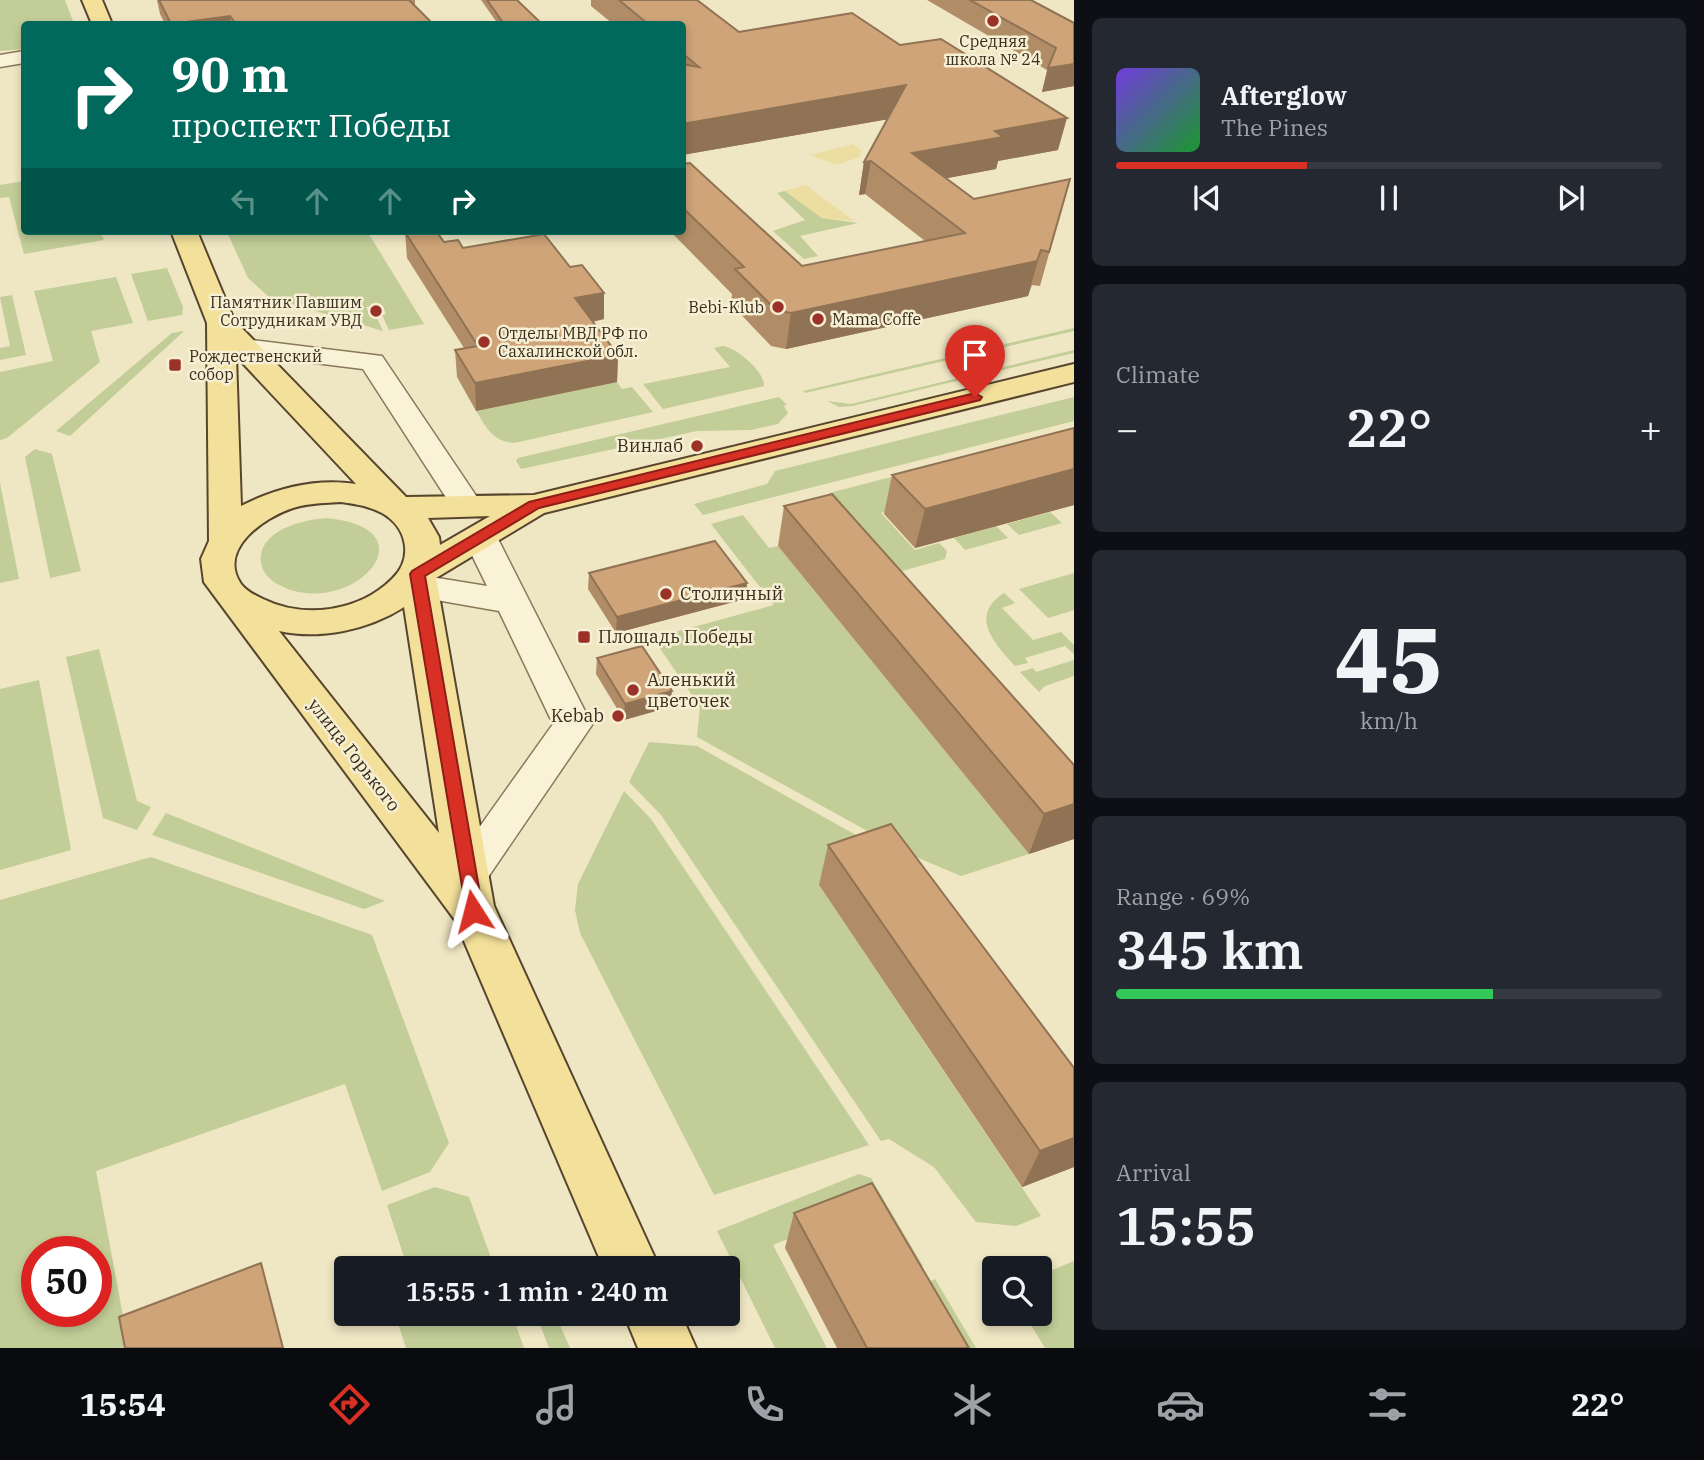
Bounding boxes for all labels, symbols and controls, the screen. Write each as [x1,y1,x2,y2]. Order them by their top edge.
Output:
marker: Средняя школа № 24 [985,13,1001,29]
place label: Средняя школа № 24 [945,31,1041,69]
text: 90 m [171,42,289,105]
icon: right [56,49,147,140]
text: Afterglow [1221,78,1347,112]
text: проспект Победы [171,104,451,146]
text: The Pines [1221,112,1328,142]
icon: previous [1188,179,1226,217]
icon: pause [1370,179,1408,217]
icon: next [1552,179,1590,217]
icon: left [225,182,263,220]
icon: ahead [298,182,336,220]
icon: ahead [371,182,409,220]
icon: right [444,182,482,220]
place label: Памятник Павшим Сотрудникам УВД [210,292,362,330]
place label: Bebi-Klub [688,297,764,317]
marker: Bebi-Klub [770,299,786,315]
marker: Памятник Павшим Сотрудникам УВД [368,303,384,319]
place label: Mama Coffe [832,309,921,329]
marker: Mama Coffe [810,311,826,327]
place label: Отделы МВД РФ по Сахалинской обл. [498,323,648,361]
pin [945,325,1005,397]
marker: Отделы МВД РФ по Сахалинской обл. [476,334,492,350]
icon: arrive [956,336,994,374]
place label: Рождественский собор [189,346,322,384]
marker: Рождественский собор [167,357,183,373]
text: Climate [1116,359,1200,389]
text: 22° [1346,394,1432,461]
text: − [1116,404,1139,453]
text: + [1639,404,1662,453]
place label: Винлаб [617,434,683,457]
marker: Винлаб [689,438,705,454]
place label: Столичный [680,582,783,605]
marker: Столичный [658,586,674,602]
text: 45 [1334,600,1444,718]
place label: Площадь Победы [598,625,753,648]
marker: Площадь Победы [576,629,592,645]
place label: Аленький цветочек [647,668,736,712]
marker: Аленький цветочек [625,682,641,698]
street label: улица Горького [303,694,406,816]
place label: Kebab [551,704,604,727]
text: km/h [1360,705,1418,735]
marker: Kebab [610,708,626,724]
position arrow [436,874,510,948]
text: Range · 69% [1116,881,1250,911]
text: 345 km [1116,916,1304,983]
text: Arrival [1116,1157,1191,1187]
text: 15:55 [1116,1192,1256,1259]
speed limit sign: 50 [21,1236,112,1327]
map controls [982,1256,1052,1326]
button: search [982,1256,1052,1326]
text: 15:55 · 1 min · 240 m [406,1274,668,1308]
icon: directions [325,1380,374,1429]
icon: music [532,1380,581,1429]
icon: phone [740,1380,789,1429]
icon: climate [948,1380,997,1429]
icon: car [1156,1380,1205,1429]
icon: filters [1363,1380,1412,1429]
text: 15:54 [79,1383,166,1425]
text: 22° [1571,1383,1625,1425]

